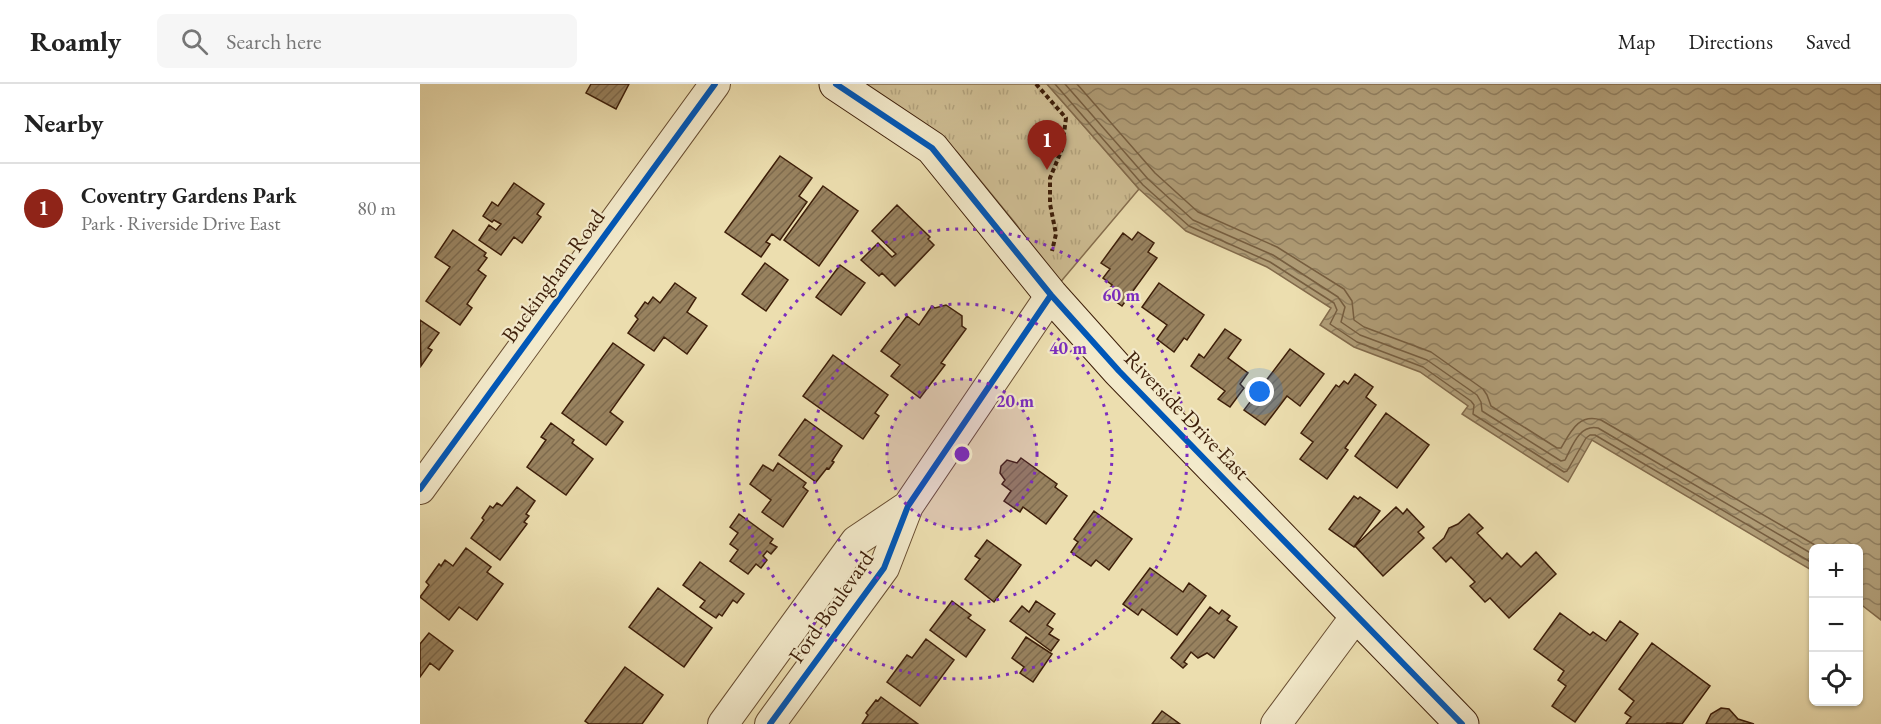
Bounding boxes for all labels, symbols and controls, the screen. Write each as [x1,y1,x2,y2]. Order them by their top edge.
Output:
search box [157,14,577,68]
text: Roamly [30,23,121,59]
icon: search [178,25,211,58]
text: Search here [226,27,322,56]
text: Map [1618,28,1655,55]
text: Directions [1688,28,1773,55]
text: Saved [1806,28,1851,55]
text: Nearby [24,106,104,140]
pin: 1 [1028,120,1066,170]
text: Coventry Gardens Park [81,181,296,210]
text: 1 [38,195,49,221]
text: 80 m [357,195,396,221]
street label: Buckingham Road [495,203,612,348]
text: Park · Riverside Drive East [81,210,280,236]
text: 60 m [1102,283,1140,306]
text: 40 m [1049,336,1087,359]
street label: Riverside Drive East [1118,344,1256,486]
your location [1245,377,1274,406]
text: 20 m [996,389,1034,412]
centre of rings [952,444,972,464]
map controls [1809,544,1863,706]
button: + [1809,544,1863,598]
street label: Ford Boulevard [782,545,881,669]
button: − [1809,598,1863,652]
button: locate [1809,652,1863,706]

